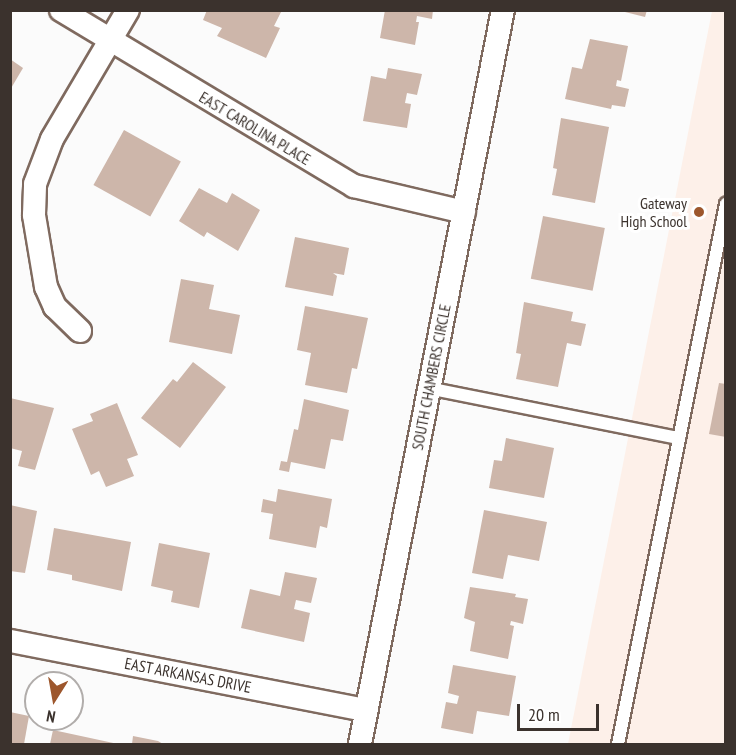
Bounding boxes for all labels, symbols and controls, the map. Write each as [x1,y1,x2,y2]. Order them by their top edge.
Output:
street label: EAST CAROLINA PLACE [195,87,315,169]
place label: Gateway High School [620,193,687,231]
marker: Gateway High School [692,205,706,219]
street label: SOUTH CHAMBERS CIRCLE [407,302,455,452]
street label: EAST ARKANSAS DRIVE [123,653,253,697]
north arrow [24,671,84,731]
scale bar [520,692,602,730]
text: 20 m [528,703,560,726]
text: N [45,706,57,727]

